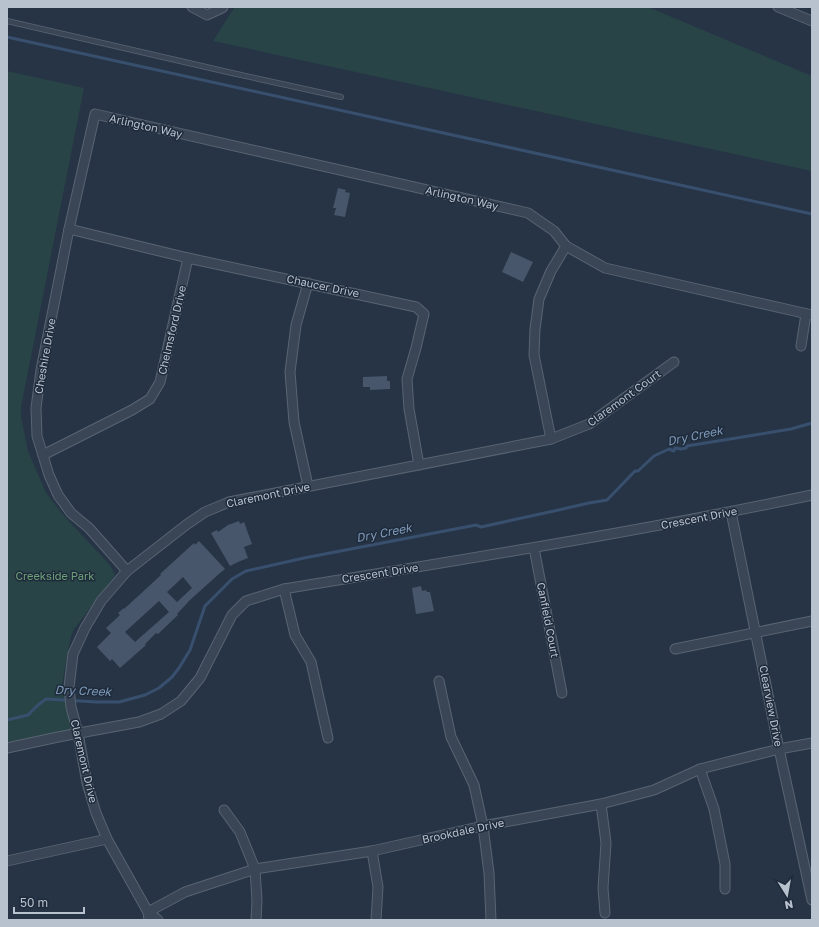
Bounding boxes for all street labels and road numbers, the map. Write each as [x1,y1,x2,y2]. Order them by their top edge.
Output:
street label: Arlington Way [108,111,184,140]
street label: Arlington Way [424,183,500,212]
street label: Chaucer Drive [286,271,361,300]
street label: Chelmsford Drive [155,284,188,376]
street label: Cheshire Drive [31,317,58,395]
street label: Claremont Court [584,367,663,429]
street label: Claremont Drive [225,479,311,510]
street label: Crescent Drive [660,504,738,531]
street label: Crescent Drive [341,560,419,585]
street label: Canfield Court [535,581,562,659]
street label: Clearview Drive [757,664,786,748]
street label: Claremont Drive [69,718,100,804]
street label: Brookdale Drive [421,815,505,846]

